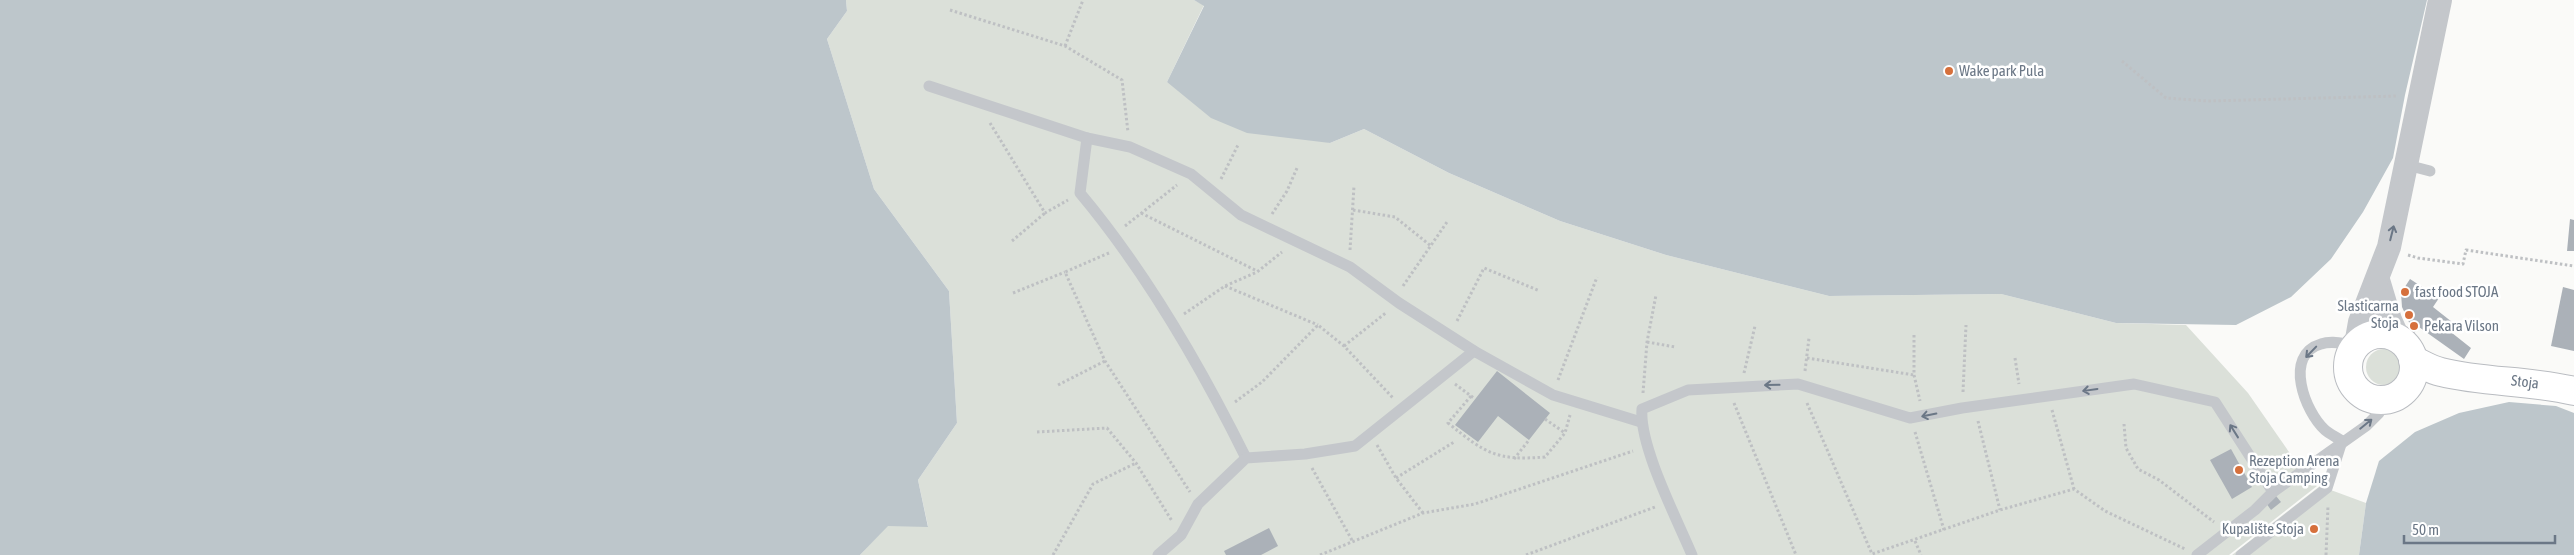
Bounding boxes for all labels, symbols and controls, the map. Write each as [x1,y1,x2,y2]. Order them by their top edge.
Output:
place label: Wake park Pula [1959,62,2044,79]
marker: Wake park Pula [1943,65,1955,77]
one-way arrow [2388,226,2397,242]
place label: fast food STOJA [2415,283,2499,300]
marker: fast food STOJA [2399,286,2411,298]
place label: Slasticarna Stoja [2337,297,2399,331]
marker: Slasticarna Stoja [2403,309,2415,321]
place label: Pekara Vilson [2424,317,2499,334]
marker: Pekara Vilson [2408,320,2420,332]
one-way arrow [2305,345,2317,358]
street label: Stoja [2510,371,2540,392]
one-way arrow [1765,380,1781,390]
one-way arrow [2082,385,2098,395]
one-way arrow [1922,410,1938,420]
one-way arrow [2359,419,2372,430]
one-way arrow [2228,425,2238,439]
place label: Rezeption Arena Stoja Camping [2249,452,2339,486]
marker: Rezeption Arena Stoja Camping [2233,464,2245,476]
scale bar [2404,512,2555,544]
place label: Kupalište Stoja [2222,520,2304,537]
text: 50 m [2412,521,2439,538]
marker: Kupalište Stoja [2308,523,2320,535]

